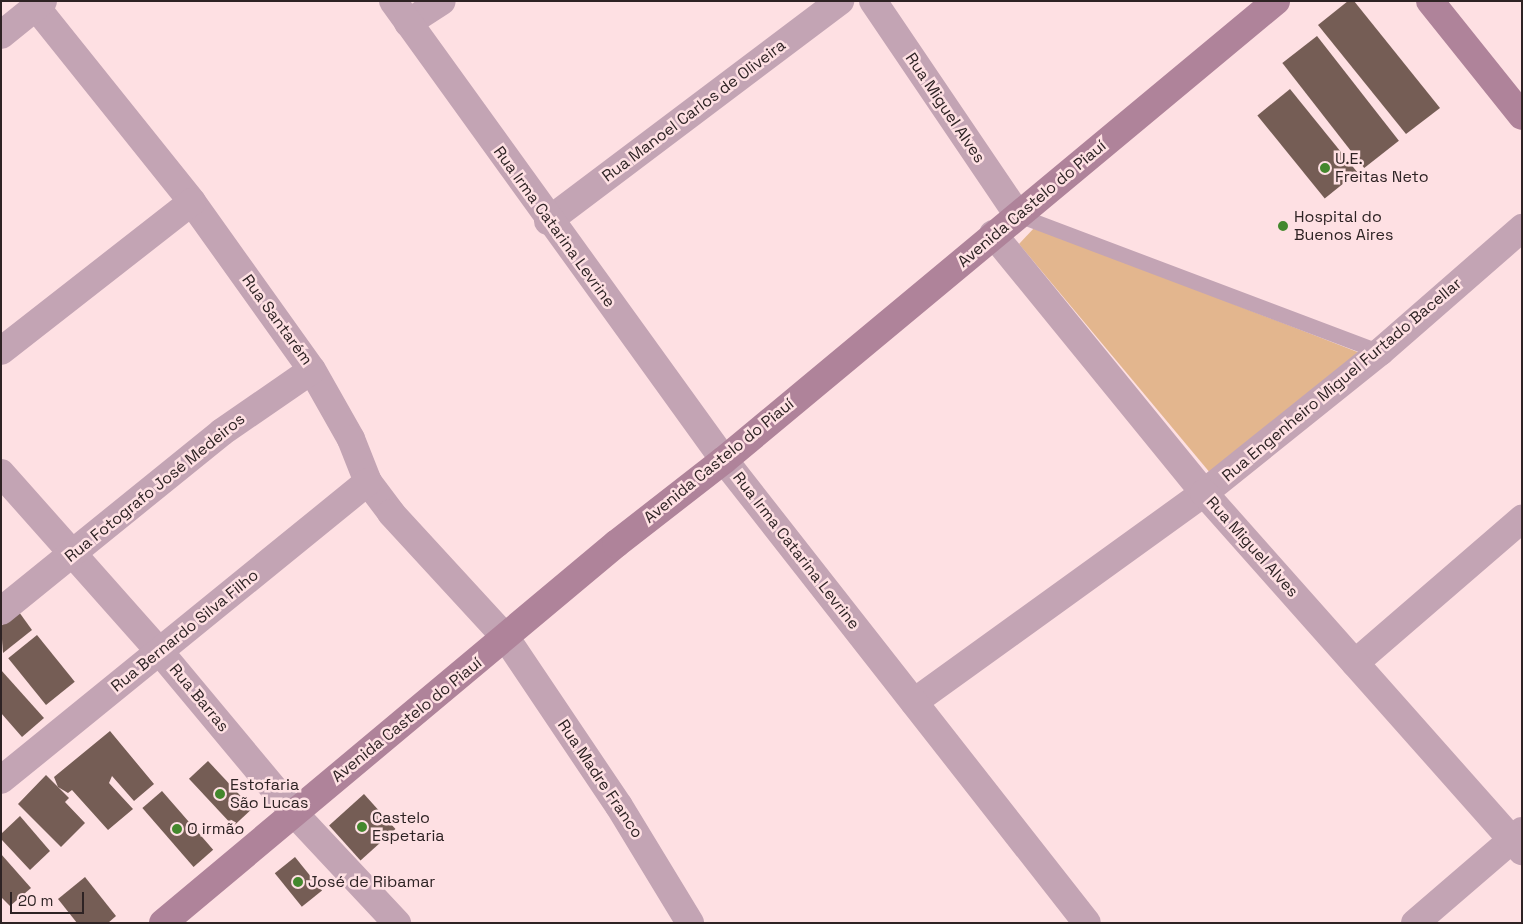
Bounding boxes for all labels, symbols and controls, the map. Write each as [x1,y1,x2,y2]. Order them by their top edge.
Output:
street label: Rua Manoel Carlos de Oliveira [599,36,789,186]
street label: Rua Miguel Alves [901,49,989,167]
street label: Avenida Castelo do Piauí [954,136,1110,272]
street label: Rua Irma Catarina Levrine [489,143,619,311]
place label: U.E. Freitas Neto [1335,149,1429,187]
marker: U.E. Freitas Neto [1319,162,1331,174]
place label: Hospital do Buenos Aires [1294,207,1394,245]
marker: Hospital do Buenos Aires [1276,219,1290,233]
street label: Rua Santarém [238,271,316,369]
street label: Rua Engenheiro Miguel Furtado Bacellar [1218,274,1466,486]
street label: Avenida Castelo do Piauí [640,395,798,527]
street label: Rua Fotografo José Medeiros [61,410,249,566]
street label: Rua Irma Catarina Levrine [729,468,863,634]
street label: Rua Miguel Alves [1202,493,1302,601]
street label: Rua Bernardo Silva Filho [108,566,262,696]
street label: Avenida Castelo do Piauí [328,654,486,786]
street label: Rua Barras [165,660,233,736]
street label: Rua Madre Franco [553,716,647,842]
place label: Estofaria São Lucas [230,775,308,813]
marker: Estofaria São Lucas [214,788,226,800]
place label: Castelo Espetaria [372,808,445,846]
place label: O irmão [187,819,244,839]
marker: Castelo Espetaria [356,821,368,833]
marker: O irmão [171,823,183,835]
place label: José de Ribamar [308,872,435,892]
marker: José de Ribamar [292,876,304,888]
scale bar [12,882,86,914]
text: 20 m [18,891,53,910]

